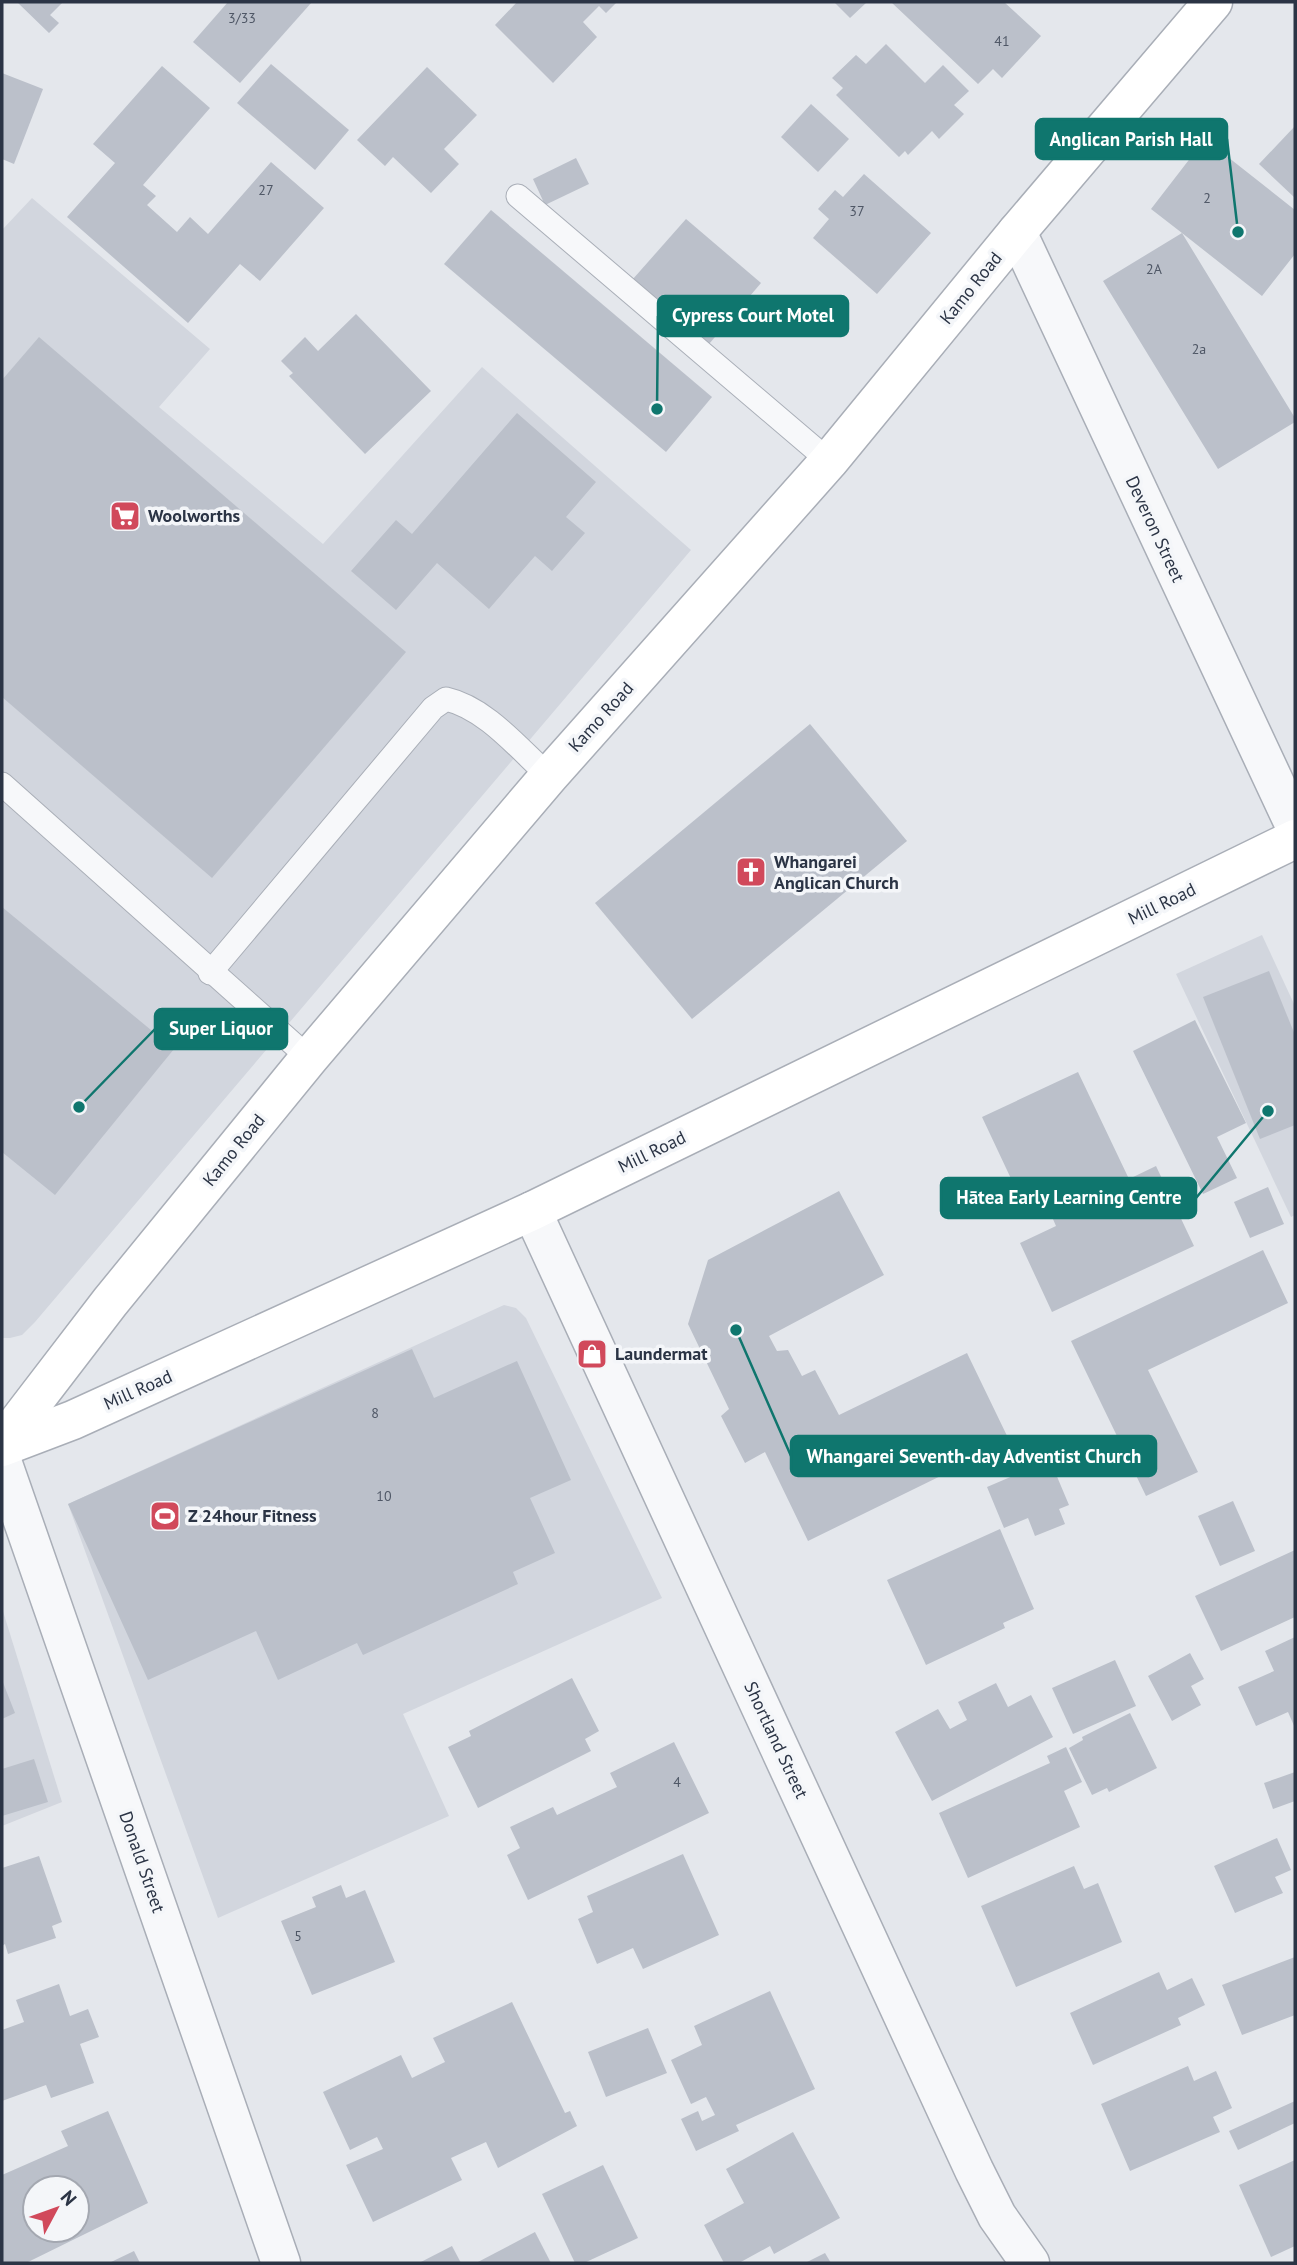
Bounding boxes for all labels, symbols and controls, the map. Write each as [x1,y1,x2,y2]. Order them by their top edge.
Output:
house number: 3/33 [228,9,256,27]
house number: 41 [994,32,1010,50]
callout: Anglican Parish Hall [1036,119,1227,159]
text: Anglican Parish Hall [1049,127,1213,151]
house number: 27 [258,181,274,199]
house number: 2 [1203,189,1211,207]
house number: 37 [849,202,865,220]
street label: Kamo Road [934,247,1007,329]
house number: 2A [1146,260,1163,278]
callout: Cypress Court Motel [658,296,848,336]
text: Cypress Court Motel [672,303,834,327]
house number: 2a [1192,340,1206,358]
street label: Deveron Street [1121,472,1190,586]
supermarket icon: Woolworths [108,499,142,533]
place label: Woolworths [148,504,241,527]
street label: Kamo Road [563,677,638,757]
place label: Whangarei Anglican Church [774,850,899,894]
church icon: Whangarei Anglican Church [734,855,768,889]
street label: Mill Road [1124,877,1199,930]
callout: Super Liquor [155,1009,287,1049]
text: Super Liquor [169,1016,273,1040]
street label: Kamo Road [197,1109,270,1191]
street label: Mill Road [614,1125,689,1178]
callout: Hātea Early Learning Centre [941,1178,1196,1218]
text: Hātea Early Learning Centre [956,1185,1182,1209]
shop icon: Laundermat [575,1337,609,1371]
place label: Laundermat [615,1342,708,1365]
street label: Mill Road [100,1364,176,1415]
house number: 8 [371,1404,379,1422]
callout: Whangarei Seventh-day Adventist Church [791,1436,1156,1476]
text: Whangarei Seventh-day Adventist Church [807,1444,1141,1468]
house number: 10 [376,1487,392,1505]
sports icon: Z 24hour Fitness [148,1499,182,1533]
place label: Z 24hour Fitness [188,1504,317,1527]
street label: Shortland Street [739,1678,814,1802]
house number: 4 [673,1773,681,1791]
street label: Donald Street [114,1808,171,1916]
house number: 5 [294,1927,302,1945]
north arrow [21,2174,91,2244]
text: N [56,2185,82,2210]

